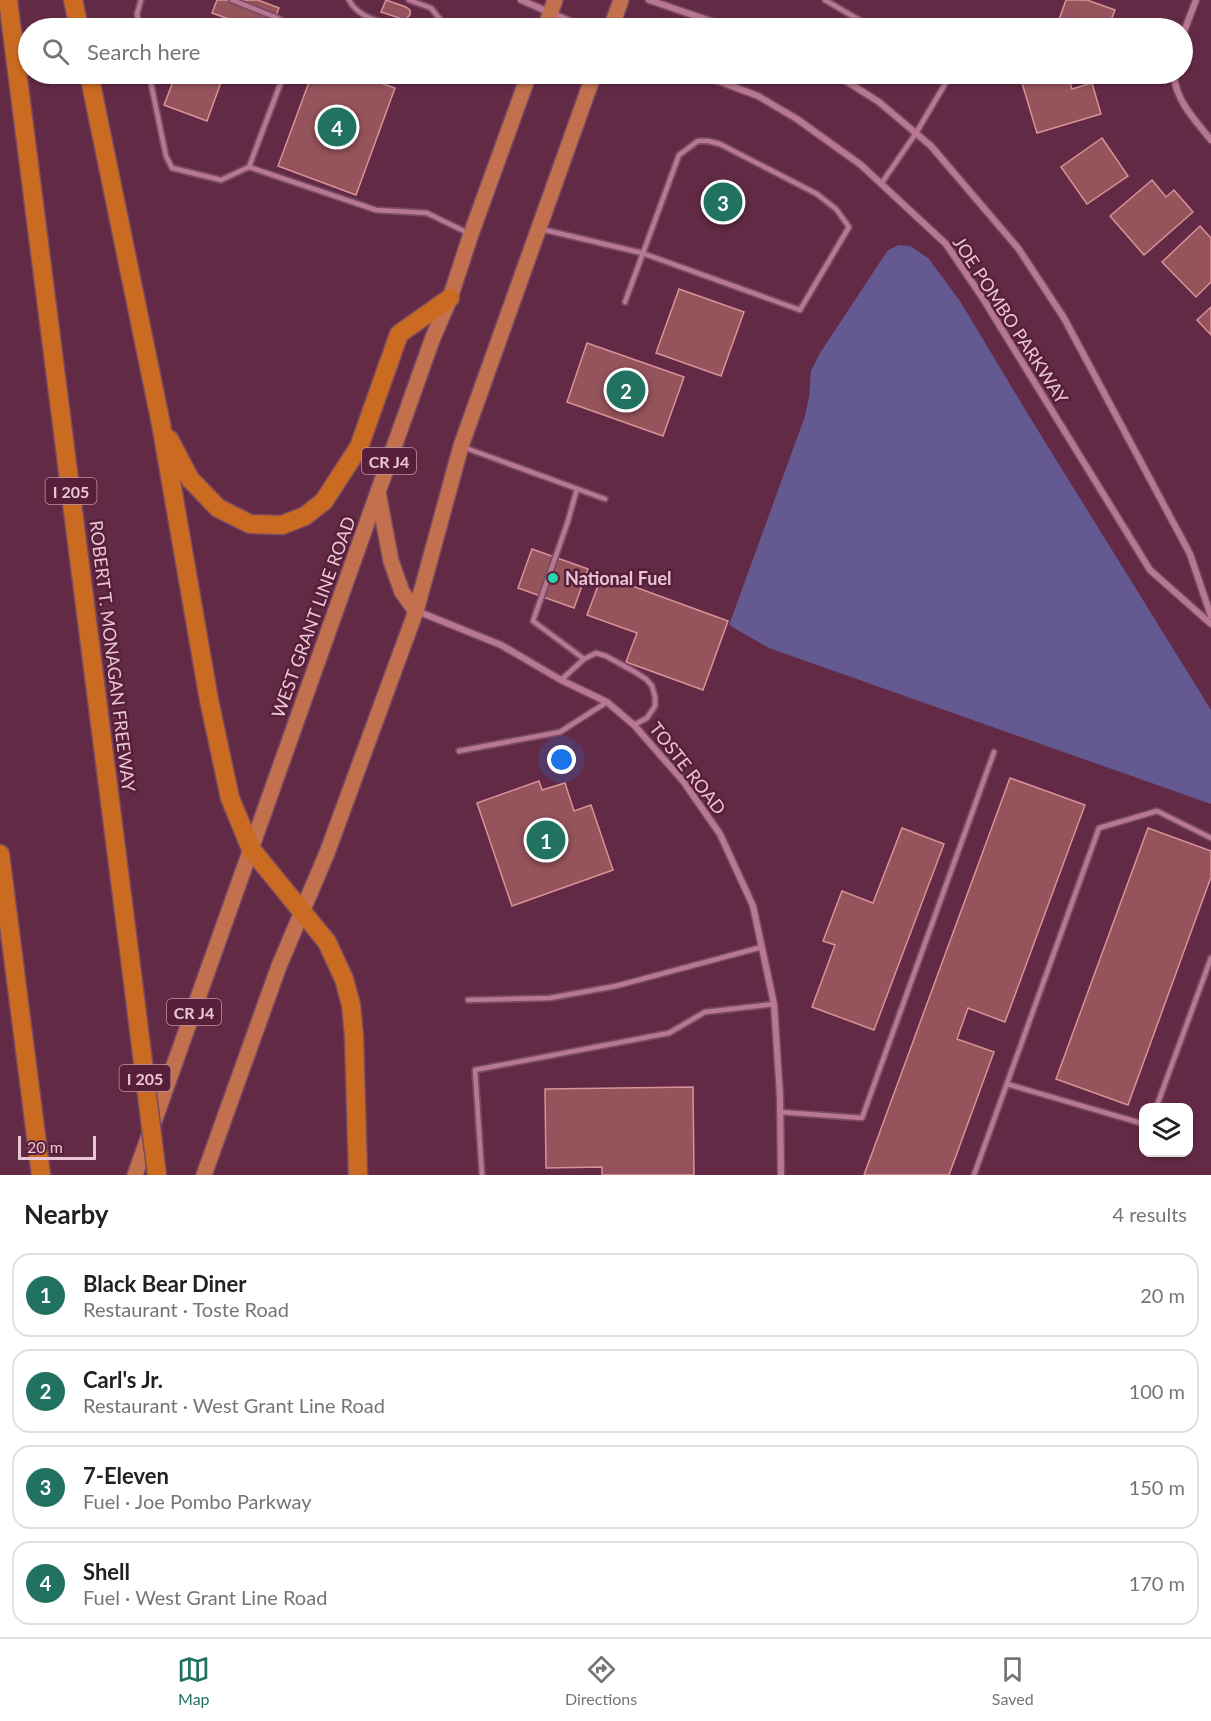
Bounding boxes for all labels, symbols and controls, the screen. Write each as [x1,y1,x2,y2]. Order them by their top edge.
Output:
search box [18,18,1193,84]
icon: search [39,35,72,68]
text: Search here [87,38,200,65]
pin: 4 [318,104,356,150]
pin: 3 [704,180,742,224]
street label: JOE POMBO PARKWAY [949,232,1074,408]
pin: 2 [606,368,646,412]
road number: CR J4 [362,448,416,474]
road number: I 205 [46,478,97,504]
street label: WEST GRANT LINE ROAD [266,513,360,721]
street label: ROBERT T. MONAGAN FREEWAY [85,519,141,794]
place label: National Fuel [565,567,672,589]
marker: National Fuel [546,571,560,585]
street label: TOSTE ROAD [645,718,731,818]
your location [547,745,576,774]
pin: 1 [526,818,566,862]
road number: CR J4 [167,999,221,1025]
road number: I 205 [120,1065,170,1091]
map controls [1139,1103,1193,1157]
button: layers [1139,1103,1193,1157]
scale bar [18,1133,96,1160]
text: 20 m [27,1137,63,1156]
text: Nearby [24,1198,109,1230]
text: 4 results [1112,1202,1187,1226]
text: Black Bear Diner [83,1270,246,1297]
text: 1 [40,1283,51,1307]
text: 20 m [1140,1283,1185,1307]
text: Restaurant · Toste Road [83,1297,289,1321]
text: Carl's Jr. [83,1366,163,1393]
text: 2 [40,1379,51,1403]
text: 100 m [1129,1379,1185,1403]
text: Restaurant · West Grant Line Road [83,1393,385,1417]
text: 7-Eleven [83,1462,169,1489]
text: 3 [40,1475,51,1499]
text: 150 m [1129,1475,1185,1499]
text: Fuel · Joe Pombo Parkway [83,1489,312,1513]
text: Shell [83,1558,130,1585]
text: 4 [40,1571,51,1595]
text: 170 m [1129,1571,1185,1595]
text: Fuel · West Grant Line Road [83,1585,327,1609]
tab: Map [177,1653,210,1708]
tab: Directions [565,1653,637,1708]
tab: Saved [992,1653,1034,1708]

